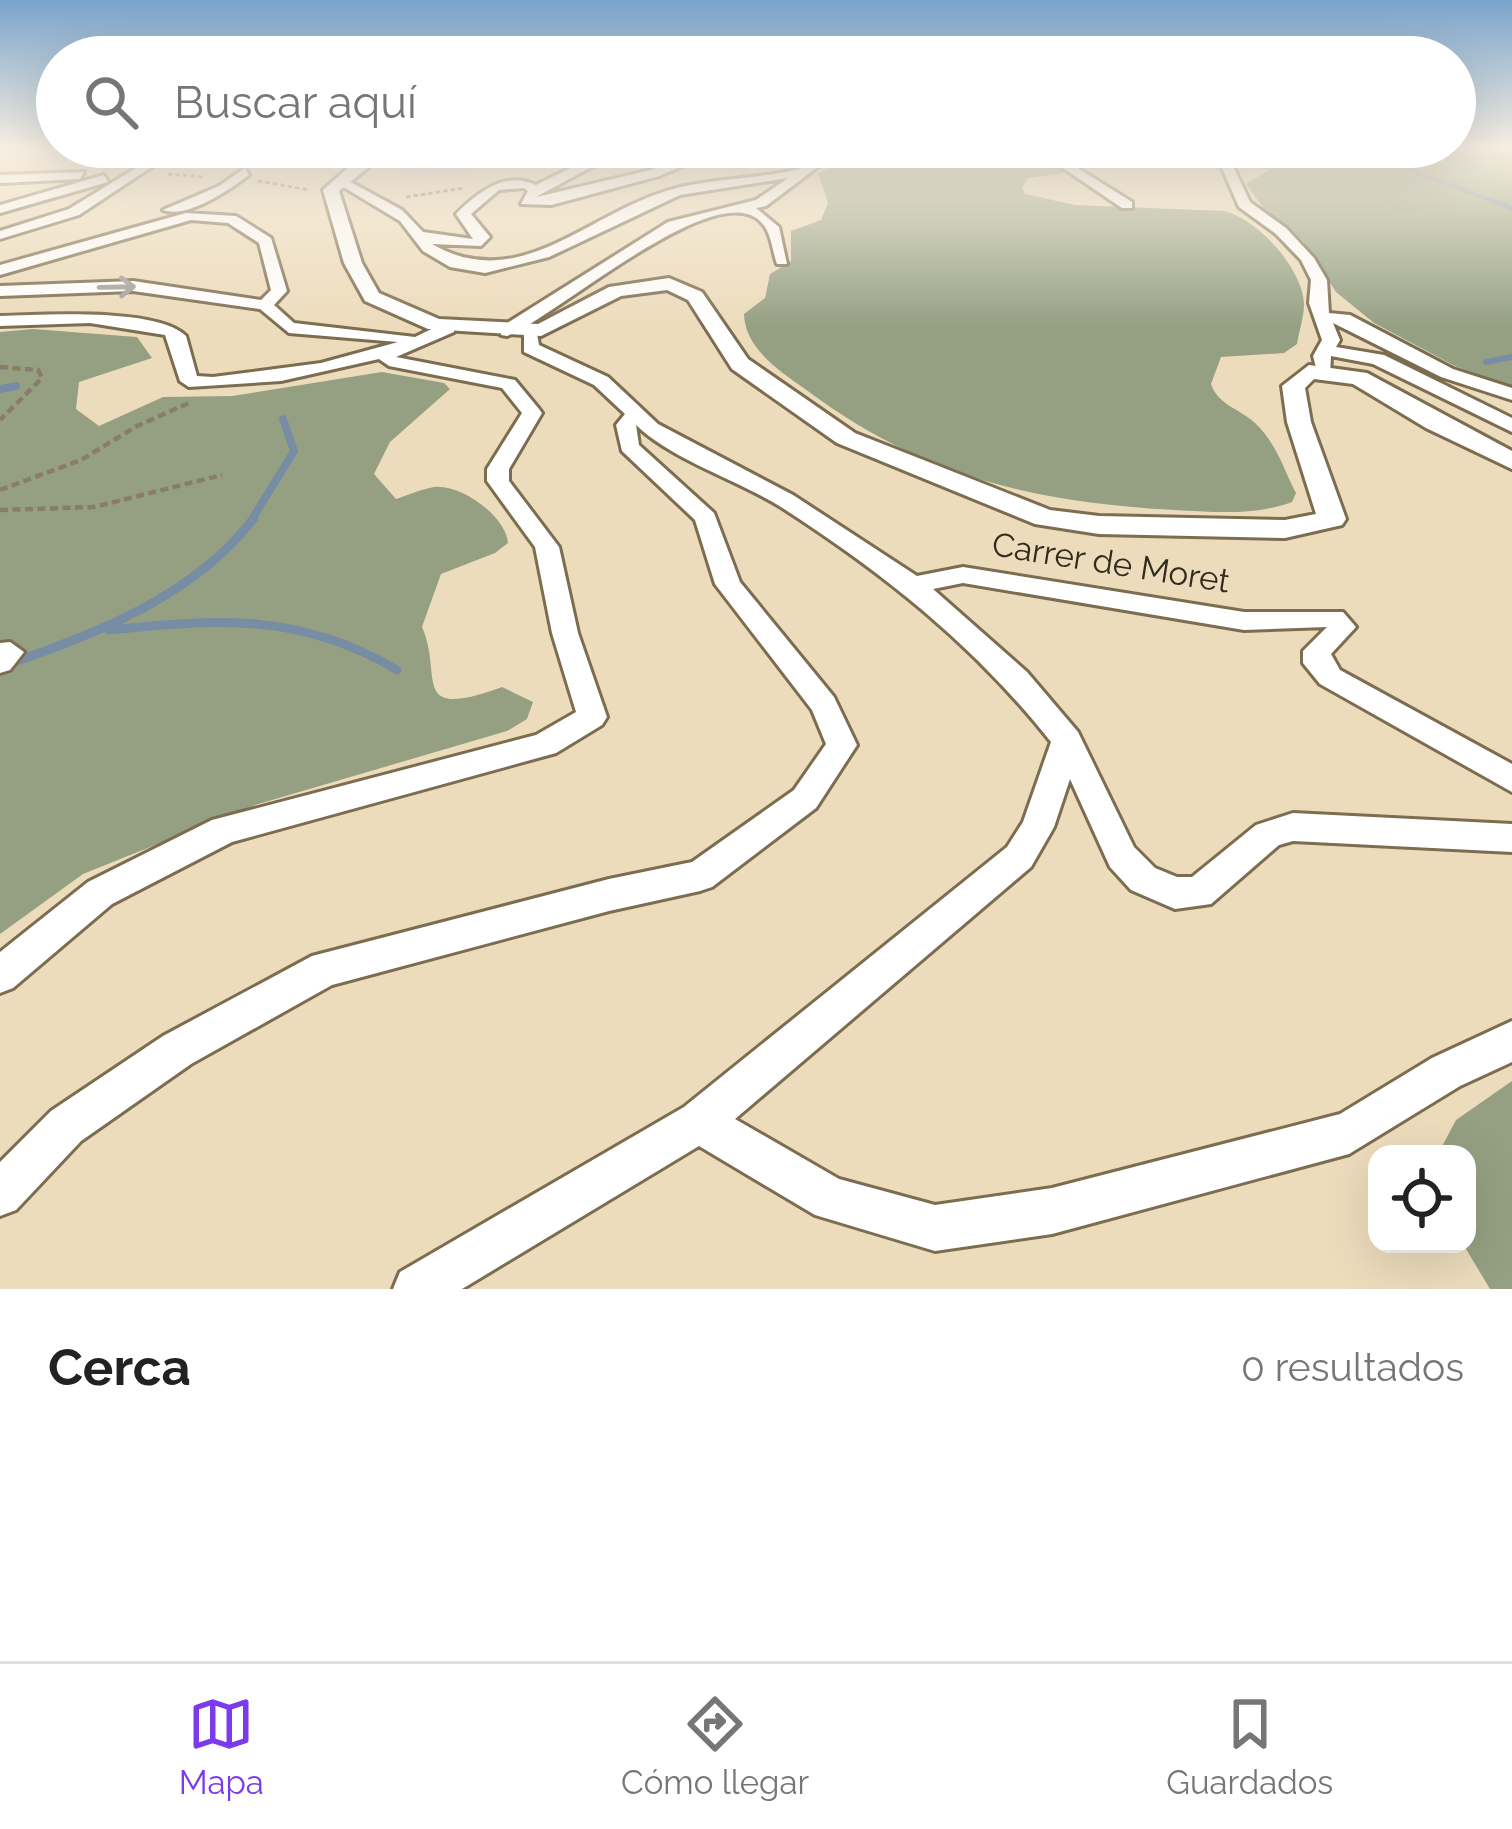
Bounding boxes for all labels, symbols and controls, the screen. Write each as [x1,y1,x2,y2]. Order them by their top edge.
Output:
search box [36,36,1476,168]
icon: search [78,69,144,135]
text: Buscar aquí [174,76,417,129]
one-way arrow [97,276,136,298]
street label: Carrer de Moret [989,524,1232,601]
map controls [1368,1145,1476,1253]
button: locate [1368,1145,1476,1253]
text: Cerca [48,1337,191,1397]
text: 0 resultados [1241,1344,1464,1390]
tab: Mapa [179,1691,264,1802]
tab: Cómo llegar [621,1691,809,1802]
tab: Guardados [1166,1691,1333,1802]

